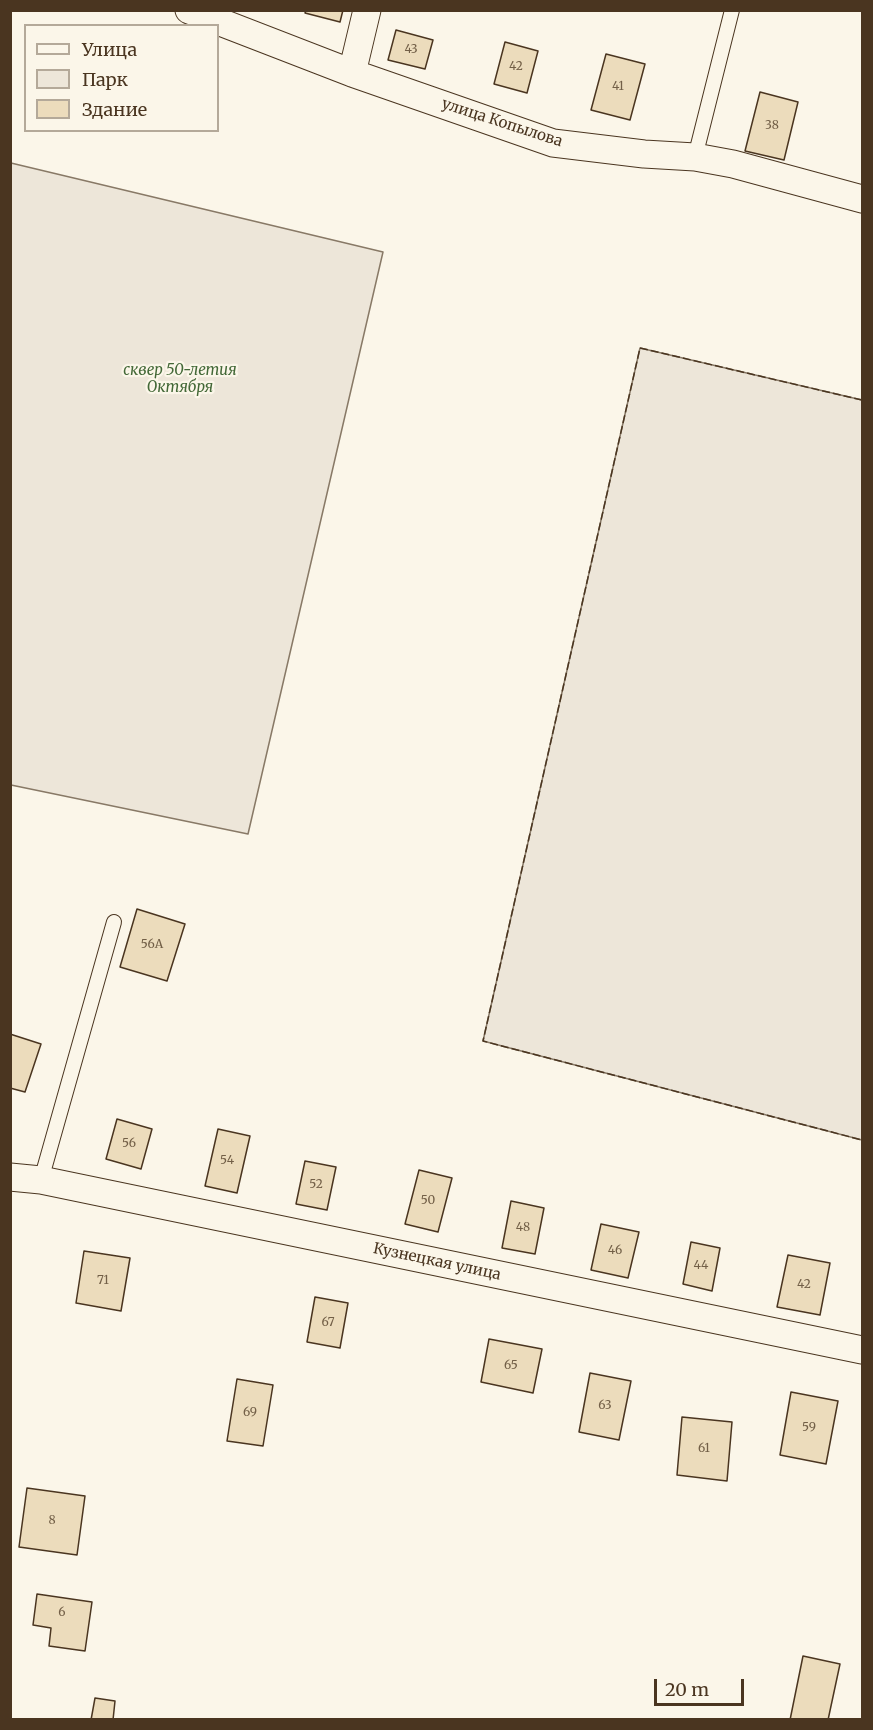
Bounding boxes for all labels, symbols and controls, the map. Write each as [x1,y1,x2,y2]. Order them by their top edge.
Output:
legend [24,24,219,132]
text: Улица [82,38,137,61]
house number: 43 [404,43,418,57]
house number: 42 [509,60,523,74]
text: Парк [82,68,128,91]
house number: 41 [612,80,624,94]
street label: улица Копылова [439,95,565,151]
text: Здание [82,98,147,121]
house number: 38 [765,119,779,133]
park label: сквер 50-летия Октября [123,362,237,397]
house number: 56А [141,938,163,952]
house number: 56 [122,1137,136,1151]
house number: 54 [220,1154,234,1168]
house number: 52 [309,1178,323,1192]
house number: 50 [421,1194,435,1208]
house number: 48 [516,1221,530,1235]
street label: Кузнецкая улица [372,1240,502,1284]
house number: 46 [608,1244,622,1258]
house number: 44 [694,1259,708,1273]
house number: 71 [97,1274,109,1288]
house number: 42 [797,1278,811,1292]
house number: 67 [321,1316,335,1330]
house number: 65 [504,1359,518,1373]
house number: 63 [598,1399,612,1413]
house number: 69 [243,1406,257,1420]
house number: 59 [802,1421,816,1435]
house number: 61 [698,1442,710,1456]
house number: 8 [48,1514,56,1528]
house number: 6 [58,1606,66,1620]
scale bar [657,1667,747,1705]
text: 20 m [665,1678,709,1701]

